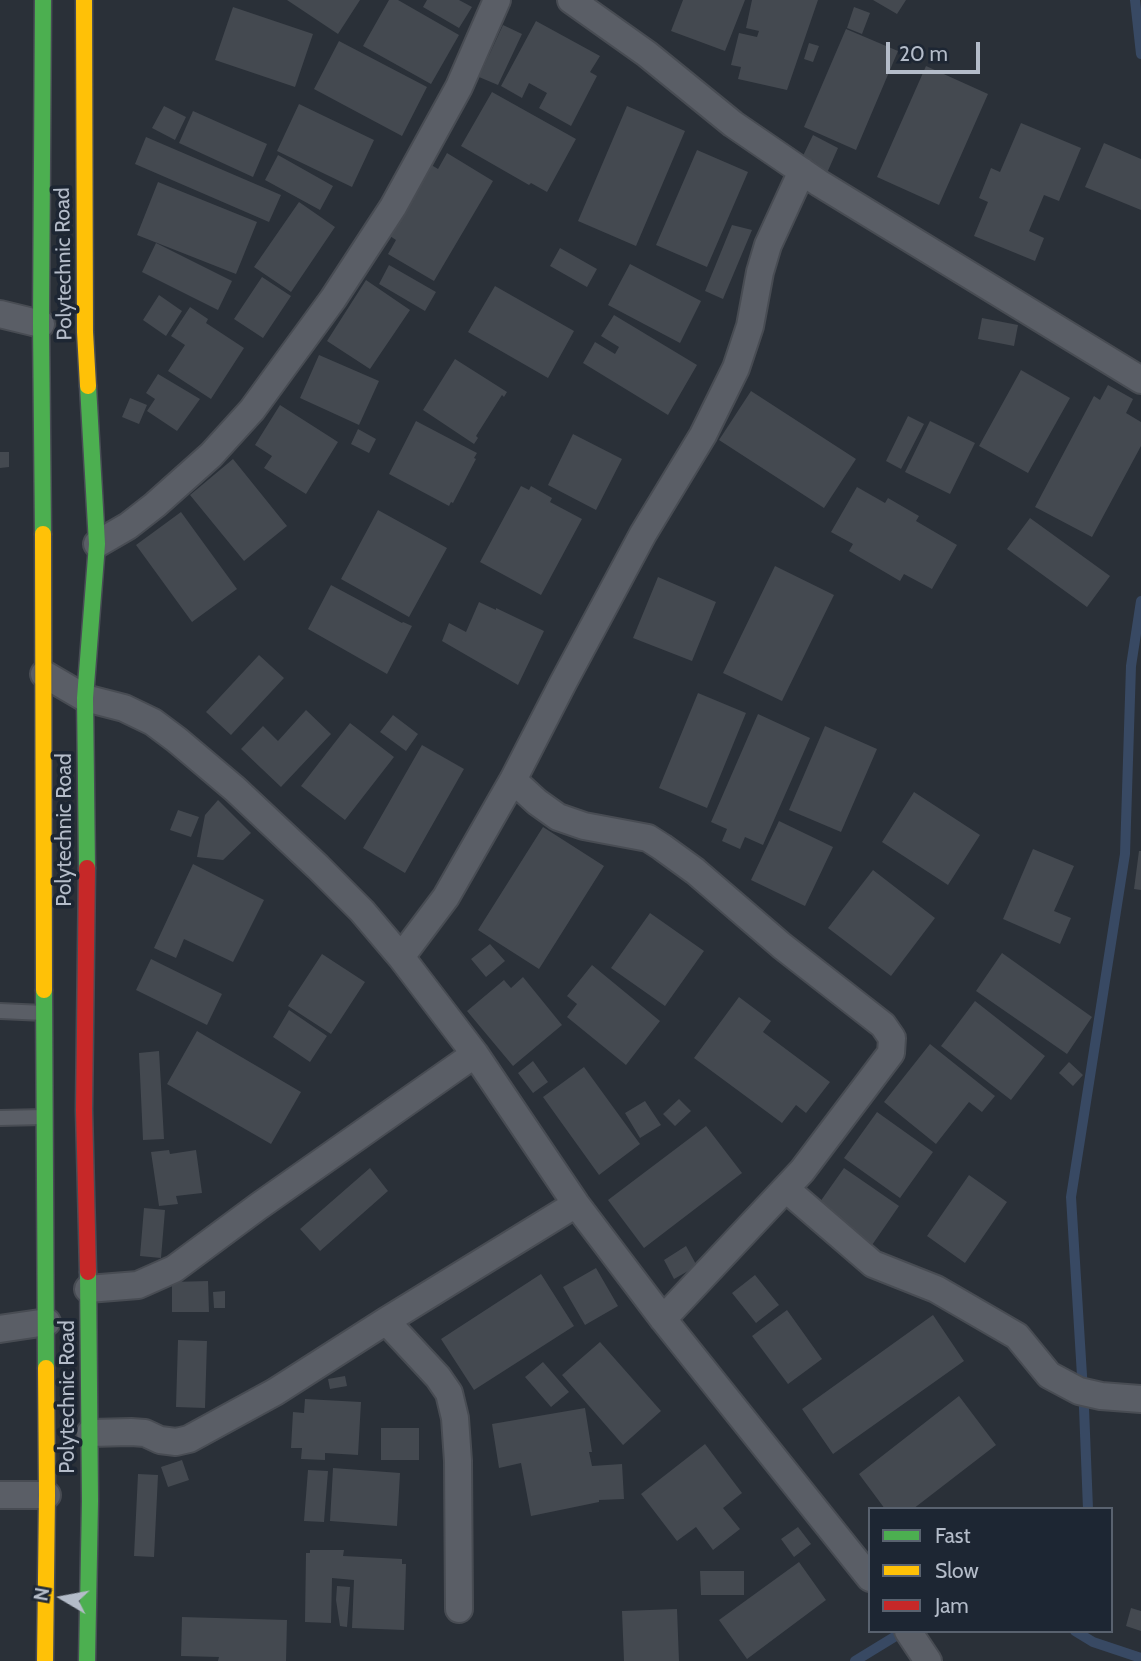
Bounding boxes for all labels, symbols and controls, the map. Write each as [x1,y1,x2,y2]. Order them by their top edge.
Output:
scale bar [889,28,984,72]
text: 20 m [899,41,948,66]
street label: Polytechnic Road [50,187,78,341]
street label: Polytechnic Road [52,753,78,907]
street label: Polytechnic Road [55,1320,81,1474]
legend [868,1507,1113,1633]
text: Fast [935,1523,971,1548]
text: Slow [935,1558,979,1583]
north arrow [28,1563,98,1633]
text: N [29,1586,54,1603]
text: Jam [935,1593,969,1618]

